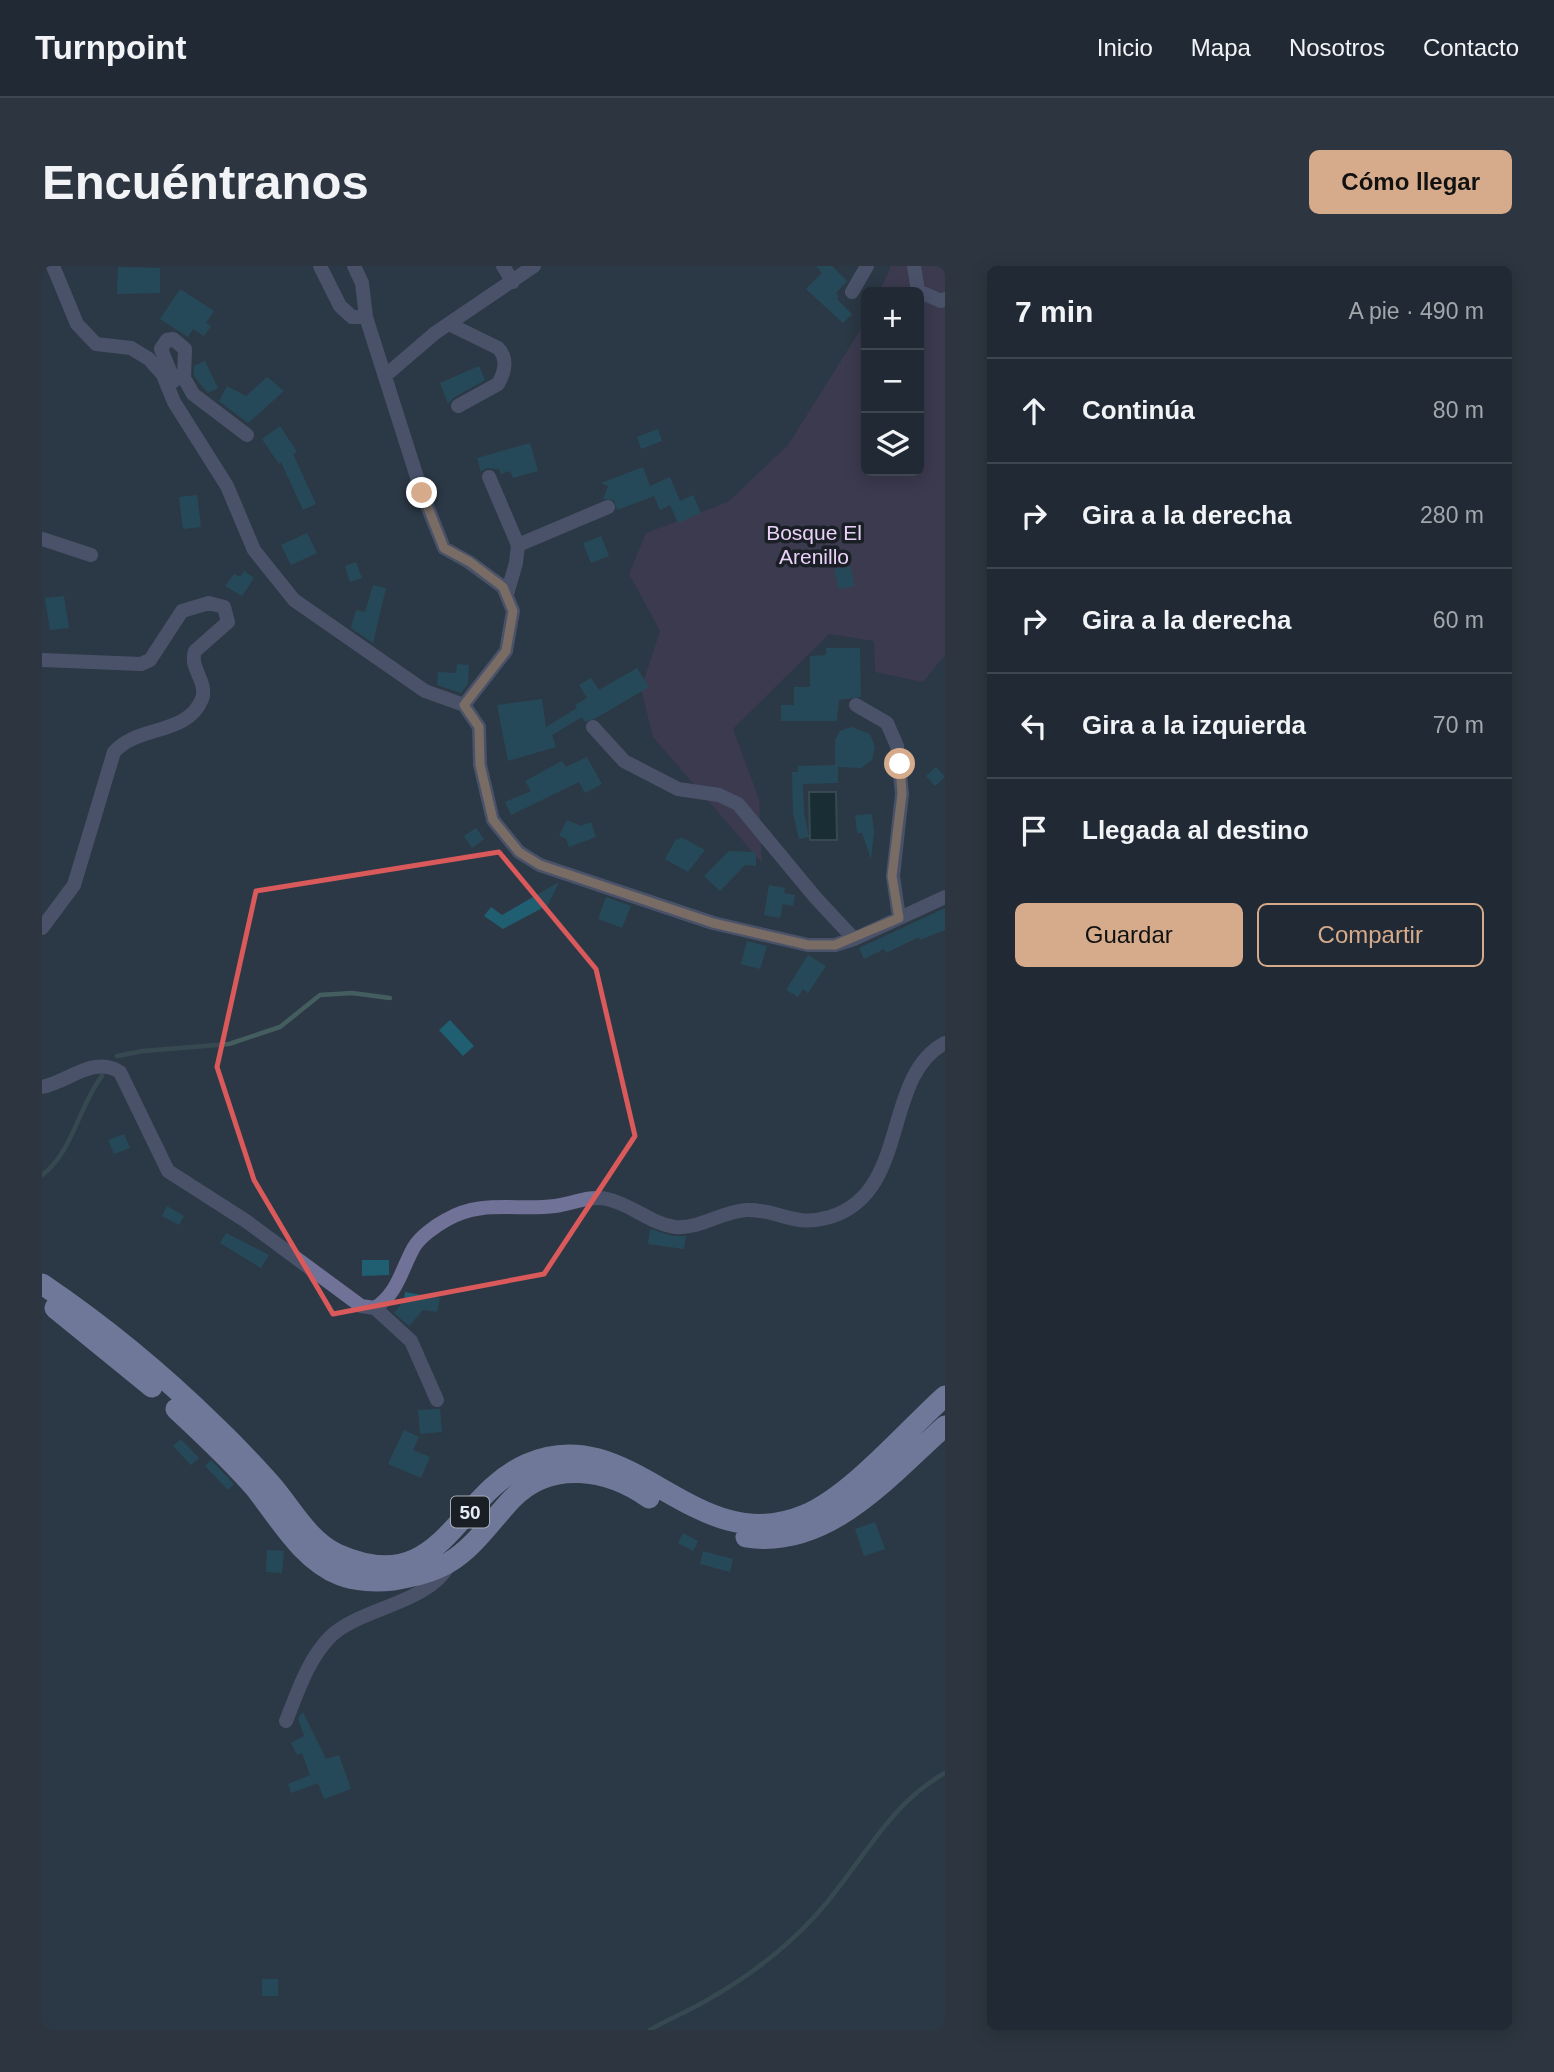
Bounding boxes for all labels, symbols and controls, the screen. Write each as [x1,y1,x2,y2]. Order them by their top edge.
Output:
text: Turnpoint [35,29,187,66]
text: Inicio [1097,34,1153,61]
text: Mapa [1191,34,1251,61]
text: Nosotros [1289,34,1385,61]
text: Contacto [1423,34,1519,61]
button: Cómo llegar [1309,150,1512,214]
text: Encuéntranos [42,155,369,209]
map controls [861,287,924,476]
button: + [861,287,924,350]
text: 7 min [1015,295,1093,328]
text: A pie · 490 m [1348,298,1484,324]
button: − [861,350,924,413]
icon: ahead [1015,392,1053,430]
text: Continúa [1082,395,1195,425]
text: 80 m [1433,397,1484,423]
button: layers [861,413,924,476]
route end [406,477,437,508]
icon: right [1015,497,1053,535]
text: Gira a la derecha [1082,500,1292,530]
text: 280 m [1420,502,1484,528]
park label: Bosque El Arenillo [766,521,862,568]
icon: right [1015,602,1053,640]
text: Gira a la derecha [1082,605,1292,635]
text: 60 m [1433,607,1484,633]
icon: left [1015,707,1053,745]
text: Gira a la izquierda [1082,710,1306,740]
text: 70 m [1433,712,1484,738]
route start [884,748,915,779]
icon: arrive [1015,812,1053,850]
text: Llegada al destino [1082,815,1309,845]
button: Guardar [1015,903,1243,967]
button: Compartir [1257,903,1484,967]
road number: 50 [451,1496,489,1528]

